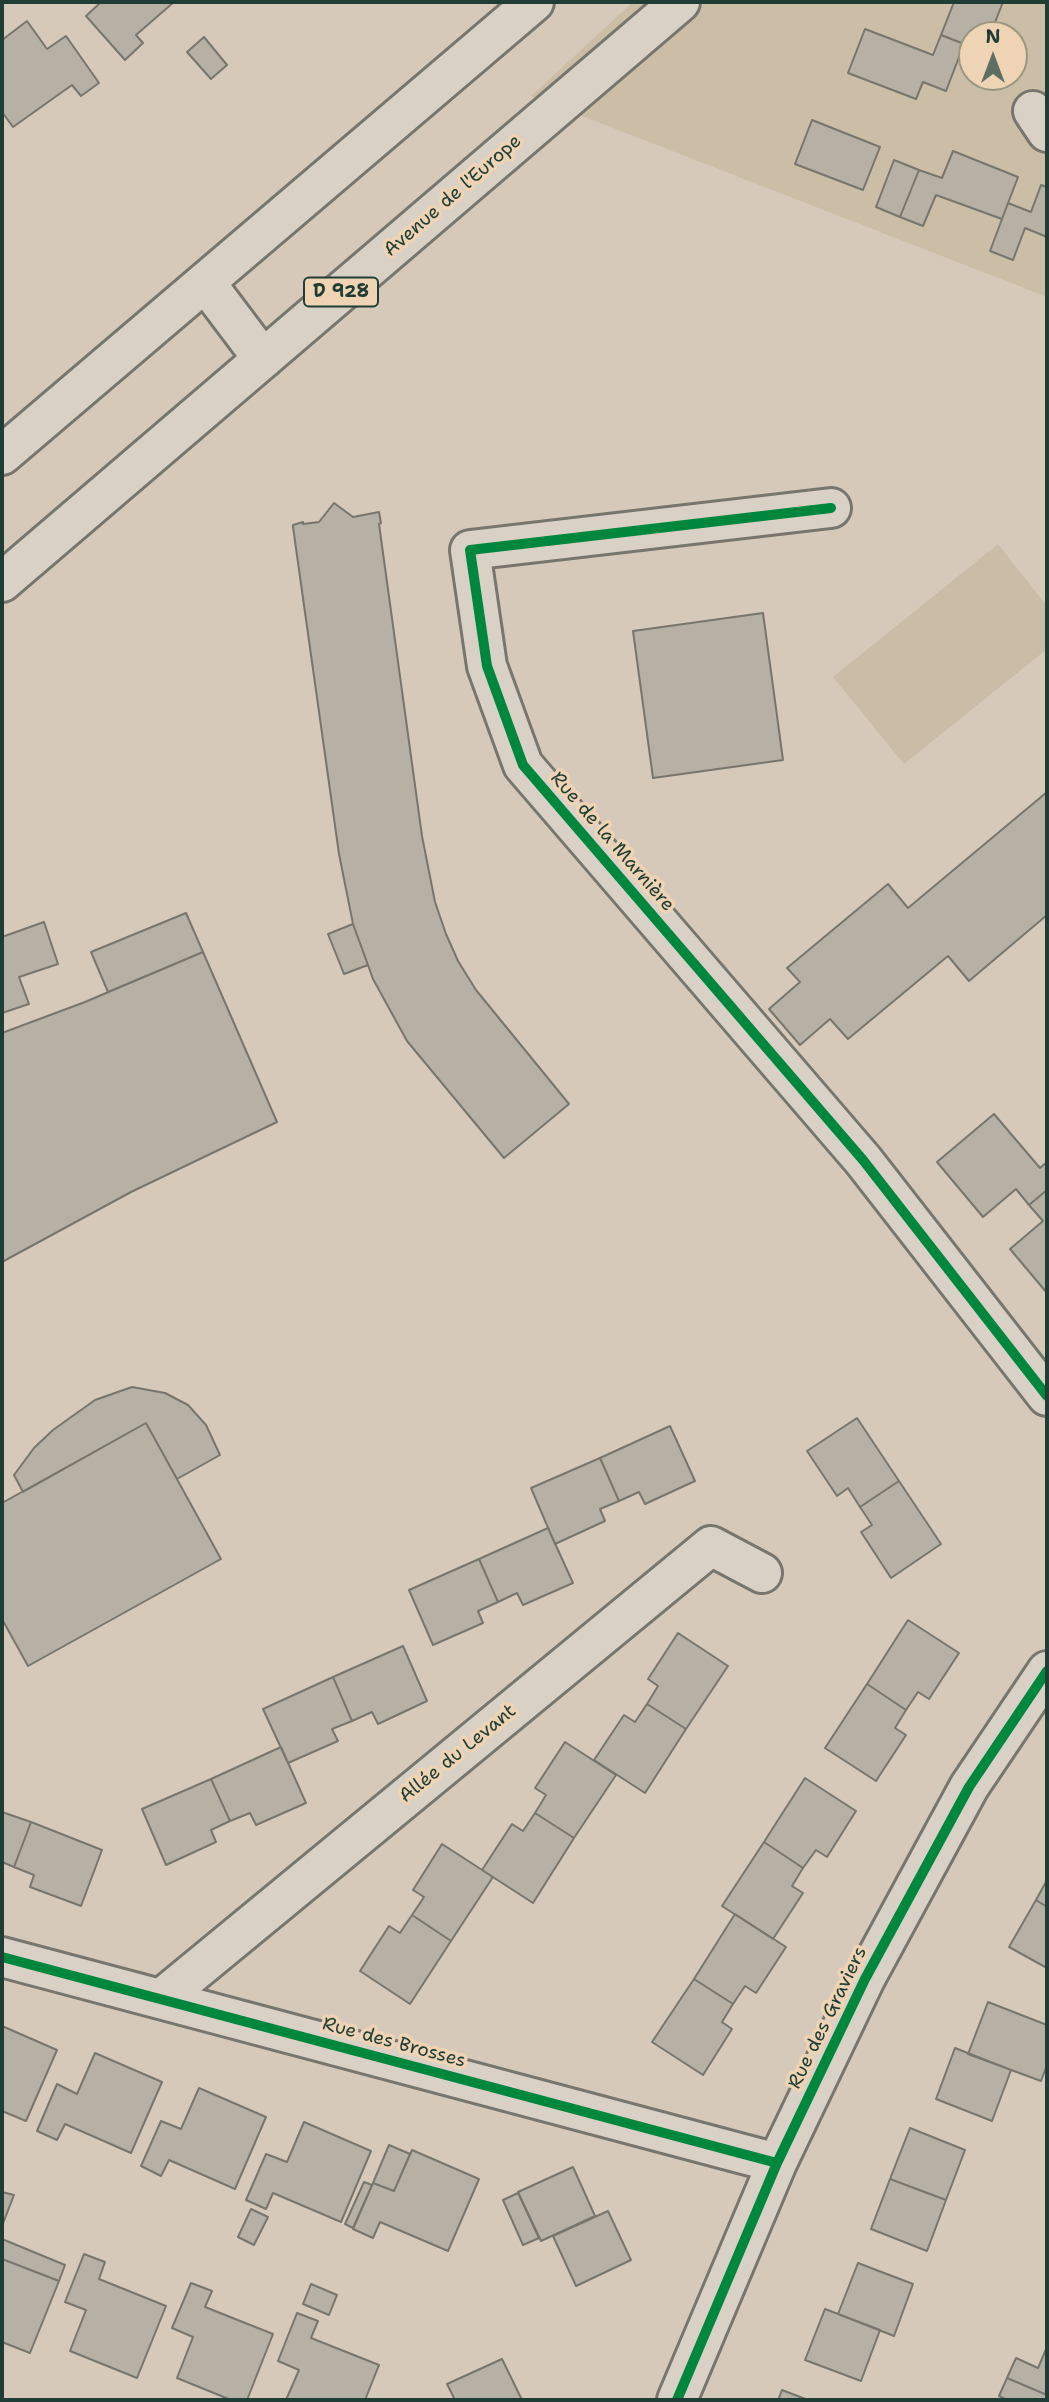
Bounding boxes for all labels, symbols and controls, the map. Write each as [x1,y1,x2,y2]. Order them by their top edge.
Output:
north arrow [958,21,1028,91]
text: N [985,24,1001,49]
street label: Avenue de l'Europe [380,130,526,262]
road number: D 928 [304,278,378,306]
street label: Rue de la Marnière [545,768,679,916]
street label: Allée du Levant [395,1700,521,1808]
street label: Rue des Graviers [784,1943,872,2093]
street label: Rue des Brosses [320,2013,468,2073]

